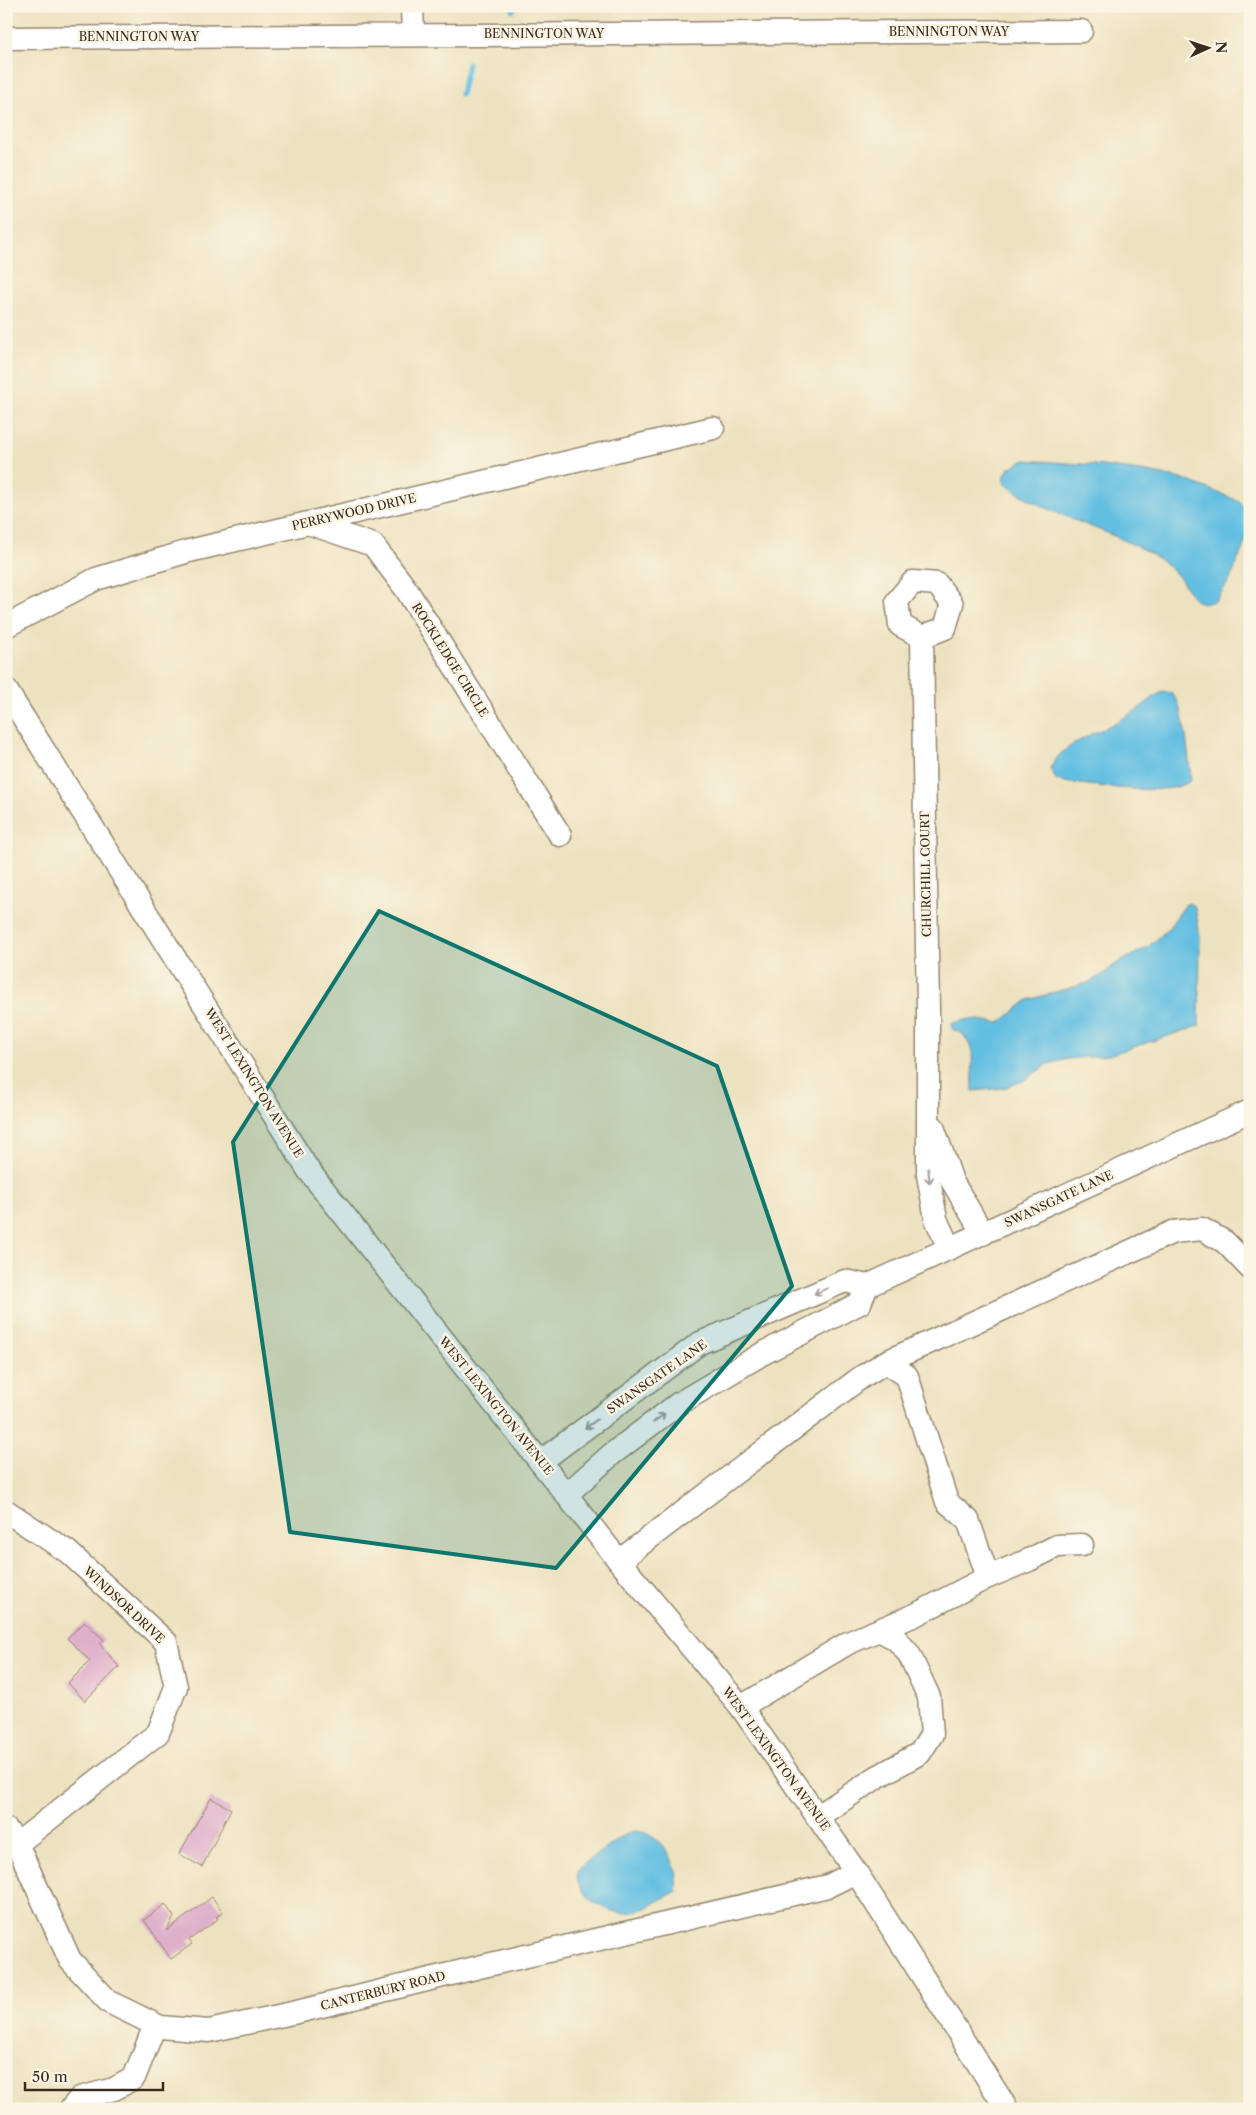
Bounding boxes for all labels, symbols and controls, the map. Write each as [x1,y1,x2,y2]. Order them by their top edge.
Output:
north arrow [1184,22,1234,72]
street label: BENNINGTON WAY [889,24,1010,39]
street label: BENNINGTON WAY [484,26,605,41]
street label: BENNINGTON WAY [79,29,200,44]
text: N [1212,41,1230,54]
street label: PERRYWOOD DRIVE [290,490,417,533]
street label: ROCKLEDGE CIRCLE [409,600,492,720]
street label: CHURCHILL COURT [917,811,934,937]
street label: WEST LEXINGTON AVENUE [201,1004,307,1160]
street label: SWANSGATE LANE [1002,1167,1116,1230]
one-way arrow [924,1168,934,1184]
one-way arrow [814,1287,829,1296]
street label: WEST LEXINGTON AVENUE [435,1333,557,1478]
street label: SWANSGATE LANE [604,1337,709,1417]
one-way arrow [652,1413,665,1424]
one-way arrow [585,1418,598,1429]
street label: WINDSOR DRIVE [80,1562,168,1646]
street label: WEST LEXINGTON AVENUE [719,1683,834,1833]
street label: CANTERBURY ROAD [319,1968,447,2013]
scale bar [25,2060,162,2092]
text: 50 m [32,2067,68,2086]

